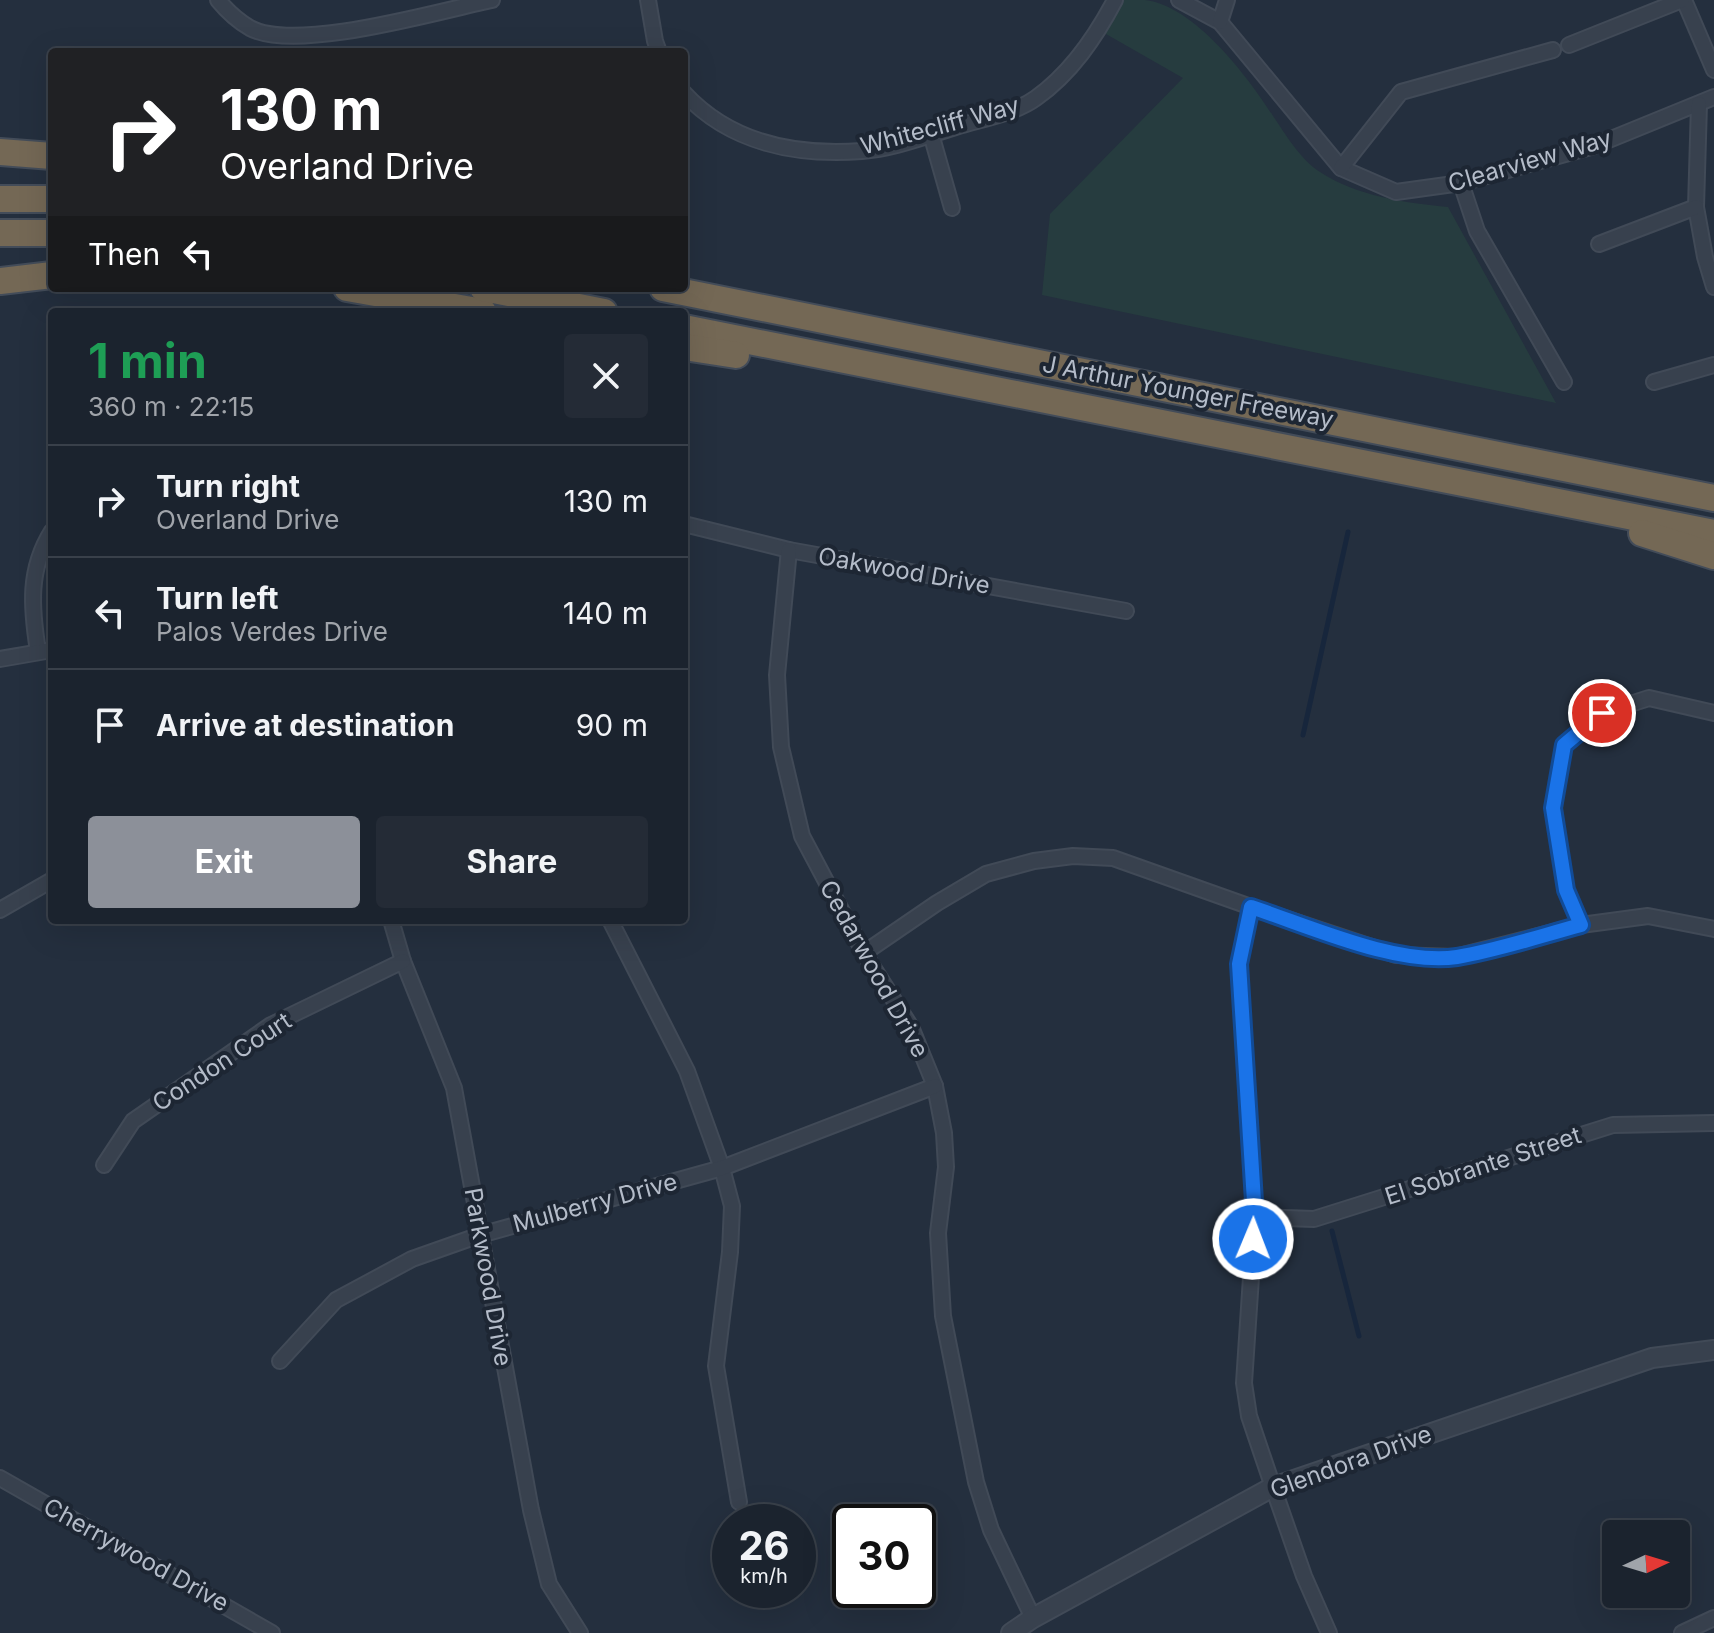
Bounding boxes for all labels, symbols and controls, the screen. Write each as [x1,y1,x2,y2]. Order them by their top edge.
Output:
text: 130 m [220,76,382,144]
icon: right [88,80,192,184]
street label: Whitecliff Way [857,90,1022,161]
street label: Clearview Way [1445,123,1615,198]
text: Overland Drive [220,144,474,188]
icon: left [176,232,220,276]
text: Then [88,236,160,272]
text: 1 min [88,331,207,390]
button: close [564,334,648,418]
street label: J Arthur Younger Freeway [1040,349,1336,434]
text: 360 m · 22:15 [88,391,254,422]
text: Turn right [156,468,300,504]
icon: right [88,479,132,523]
text: 130 m [564,483,648,519]
text: Overland Drive [156,504,339,535]
street label: Oakwood Drive [816,541,992,600]
text: Turn left [156,580,278,616]
icon: left [88,591,132,635]
text: 140 m [563,595,648,631]
text: Palos Verdes Drive [156,616,388,647]
pin [1568,679,1636,747]
icon: arrive [1580,691,1624,735]
icon: arrive [88,703,132,747]
text: Arrive at destination [156,707,454,743]
text: 90 m [576,707,648,743]
button: Exit [88,816,360,908]
button: Share [376,816,648,908]
street label: Cedarwood Drive [814,875,935,1062]
street label: Condon Court [147,1006,297,1117]
street label: El Sobrante Street [1381,1120,1585,1211]
street label: Mulberry Drive [510,1167,680,1238]
street label: Parkwood Drive [459,1186,518,1368]
position arrow [1211,1197,1295,1281]
street label: Glendora Drive [1266,1419,1436,1504]
street label: Cherrywood Drive [39,1492,234,1617]
speed limit sign: 30 [832,1504,936,1608]
north arrow [1602,1520,1690,1608]
map controls [1602,1520,1690,1608]
text: 26 [738,1521,790,1570]
text: km/h [740,1564,788,1588]

